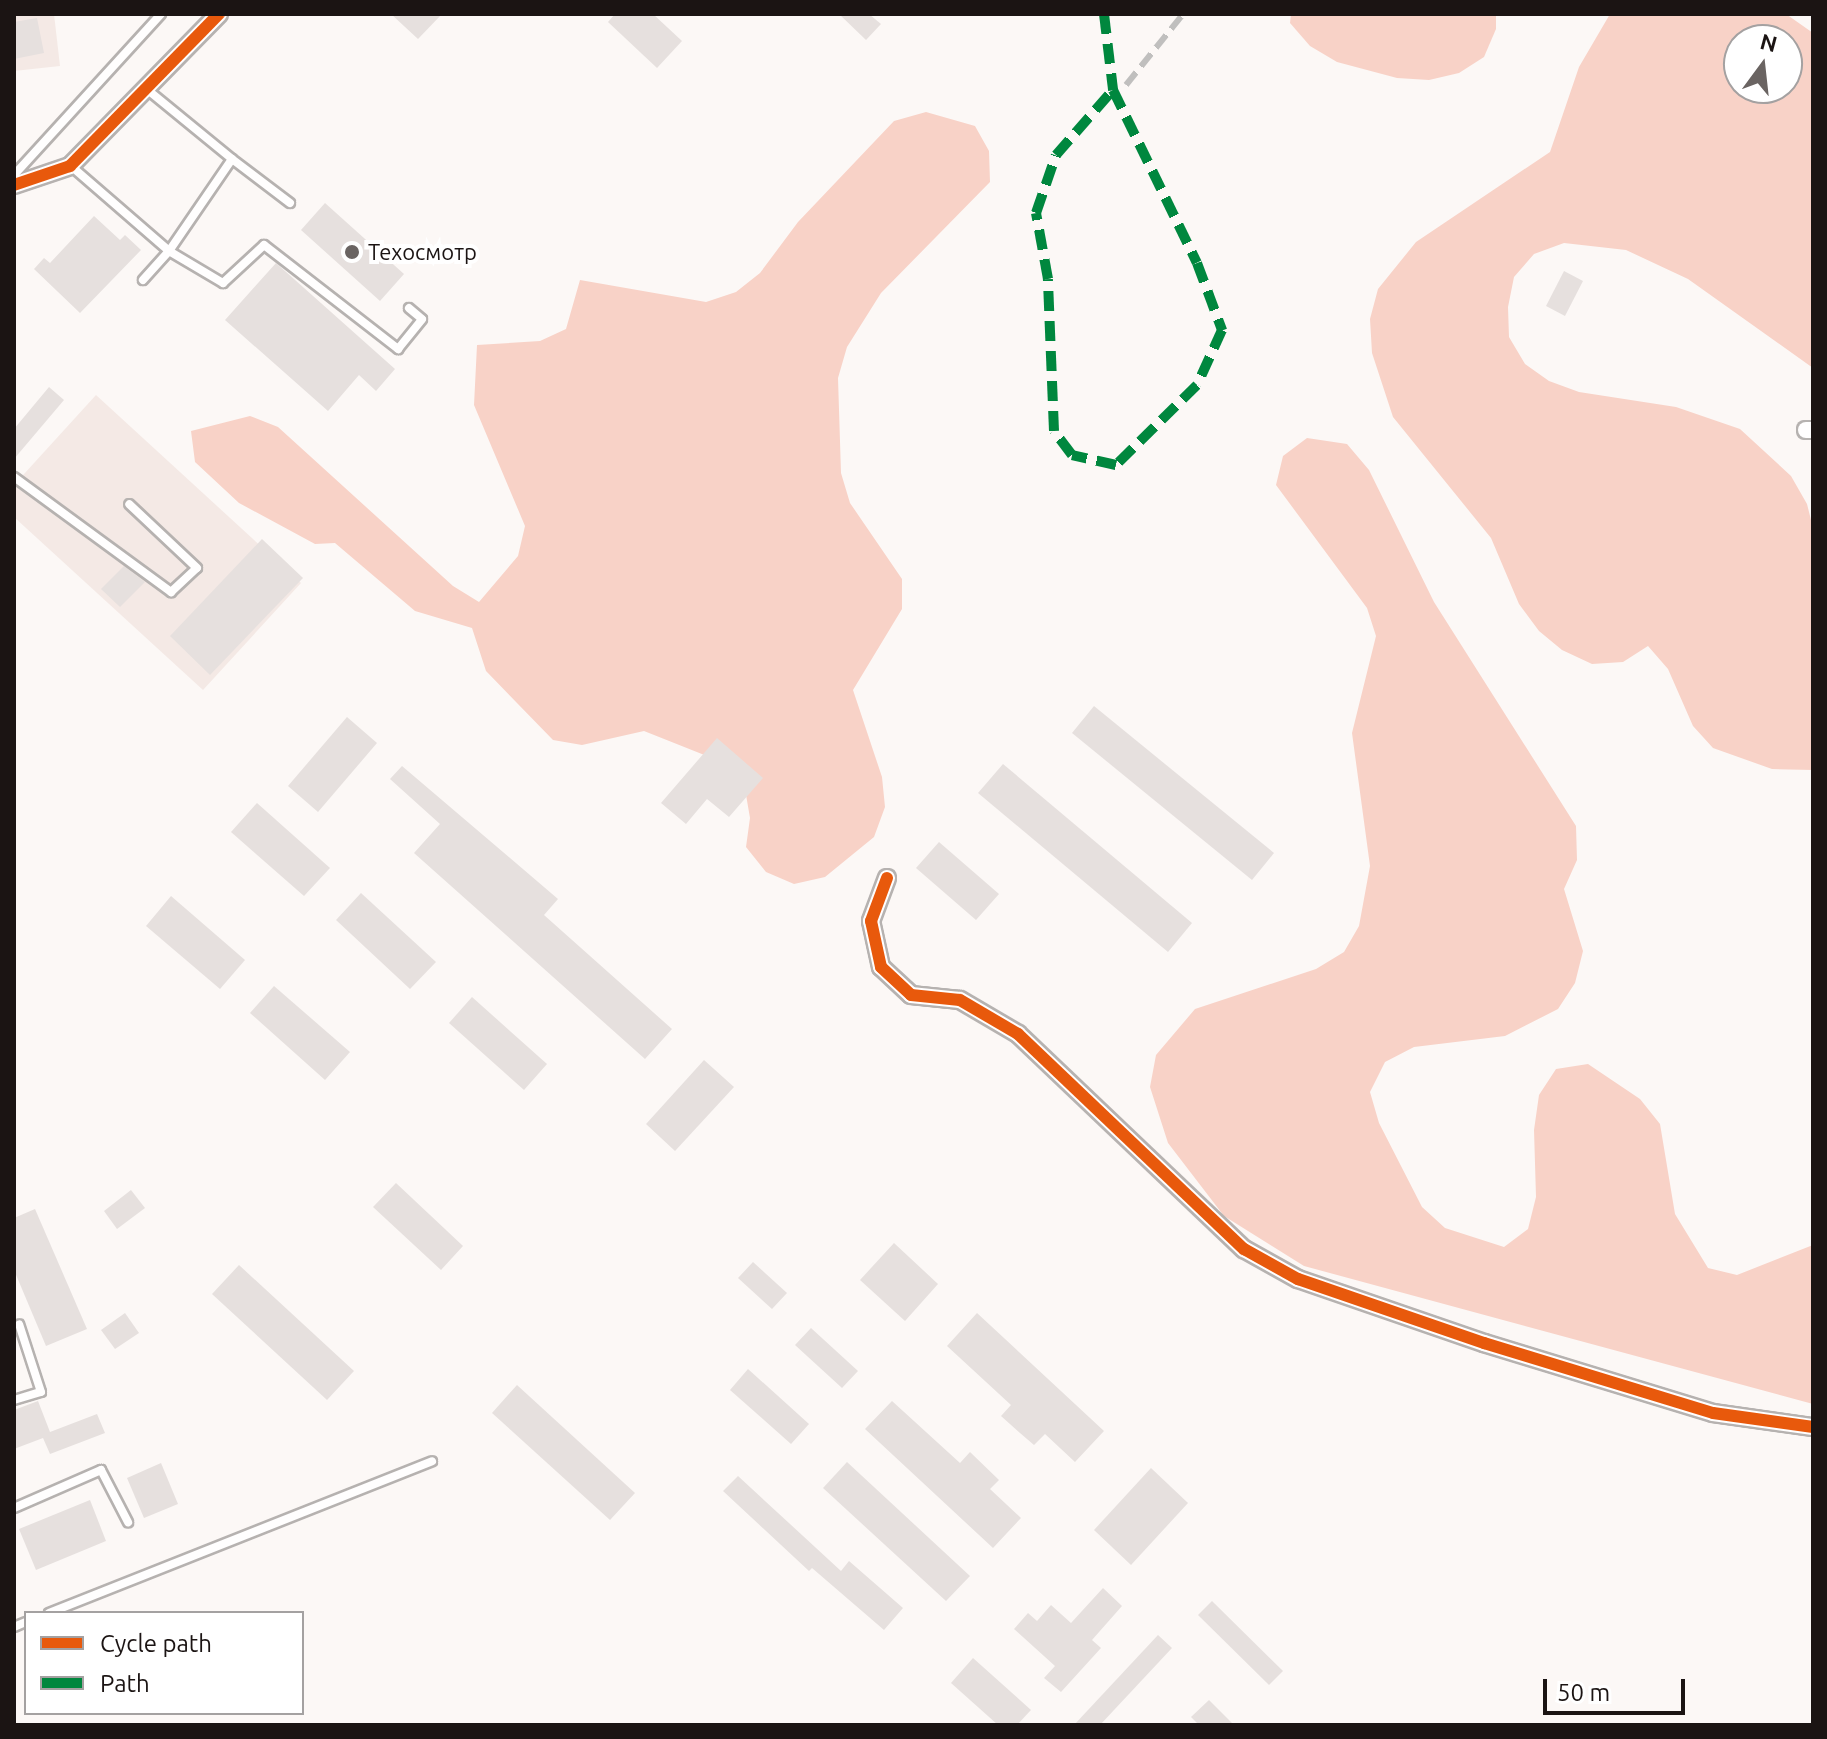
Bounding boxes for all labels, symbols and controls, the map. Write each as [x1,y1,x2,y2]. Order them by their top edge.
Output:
north arrow [1723,24,1803,104]
text: N [1758,28,1780,56]
place label: Техосмотр [368,239,477,265]
marker: Техосмотр [343,243,361,261]
legend [24,1611,304,1715]
text: Cycle path [100,1630,212,1657]
scale bar [1547,1663,1689,1713]
text: Path [100,1670,150,1697]
text: 50 m [1557,1679,1610,1706]

